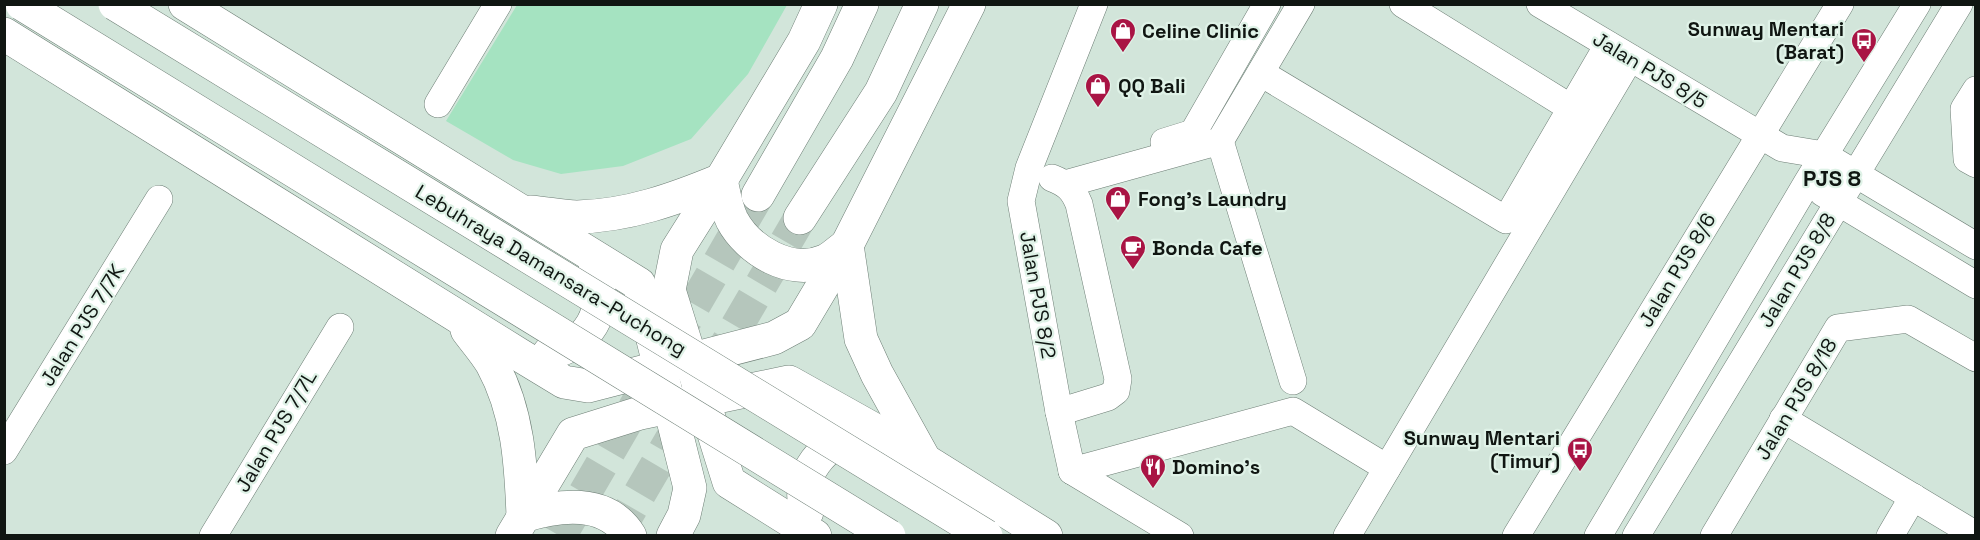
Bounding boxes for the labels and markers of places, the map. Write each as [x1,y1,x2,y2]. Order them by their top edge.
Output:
shop icon: Celine Clinic [1108,16,1138,54]
place label: Sunway Mentari (Barat) [1688,16,1844,65]
place label: Celine Clinic [1142,18,1259,44]
bus stop icon: Sunway Mentari (Barat) [1849,26,1879,64]
shop icon: QQ Bali [1083,71,1113,109]
place label: QQ Bali [1118,73,1186,99]
shop icon: Fong’s Laundry [1103,184,1133,222]
place label: Fong’s Laundry [1138,186,1287,212]
cafe icon: Bonda Cafe [1118,233,1148,271]
place label: Bonda Cafe [1152,235,1263,261]
place label: Sunway Mentari (Timur) [1404,425,1560,474]
bus stop icon: Sunway Mentari (Timur) [1565,435,1595,473]
restaurant icon: Domino's [1138,452,1168,490]
place label: Domino's [1172,454,1260,480]

